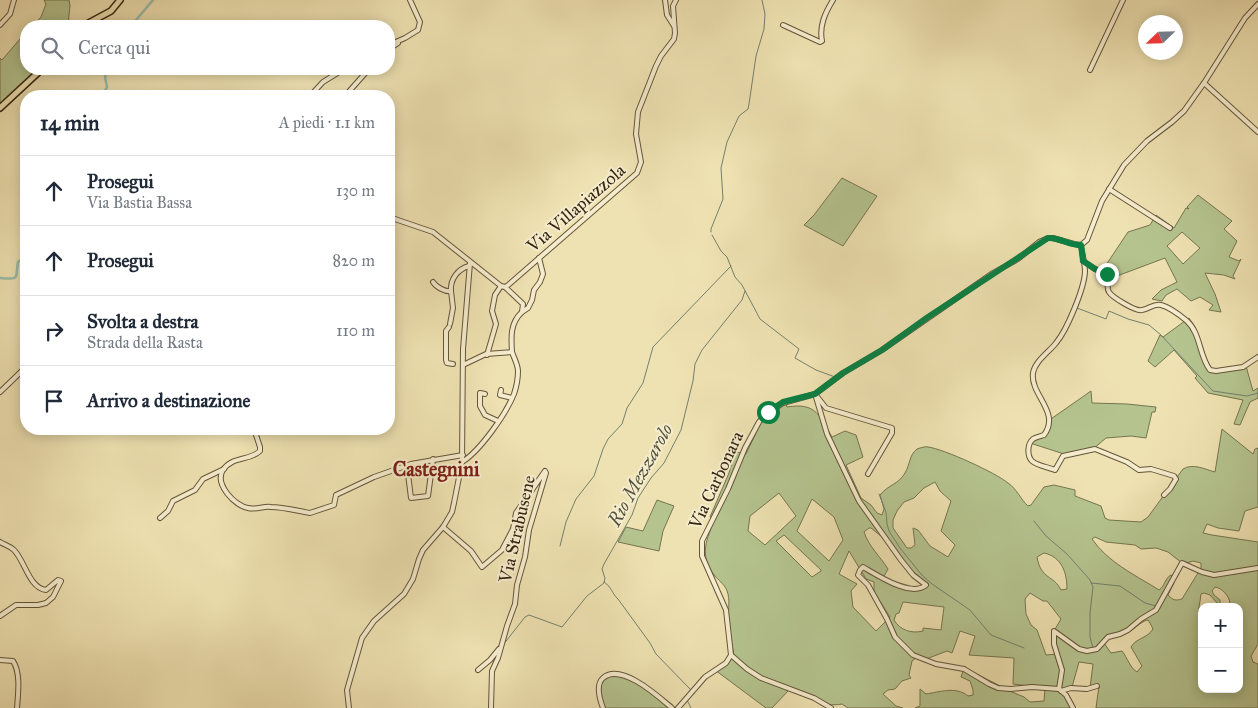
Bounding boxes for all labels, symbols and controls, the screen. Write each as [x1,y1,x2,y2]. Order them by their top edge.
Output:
north arrow [1138,15,1183,60]
search box [20,20,395,75]
icon: search [38,34,66,62]
text: Cerca qui [78,36,150,59]
text: 14 min [40,110,99,136]
text: A piedi · 1.1 km [279,113,375,132]
street label: Via Villapiazzola [521,159,630,257]
text: Prosegui [87,170,154,193]
icon: ahead [40,177,68,205]
text: 130 m [336,181,375,200]
text: Via Bastia Bassa [87,193,192,212]
icon: ahead [40,247,68,275]
text: Prosegui [87,249,154,272]
text: 820 m [332,251,375,270]
route end [1096,263,1119,286]
text: Svolta a destra [87,310,199,333]
icon: right [40,317,68,345]
text: 110 m [336,321,375,340]
text: Strada della Rasta [87,333,203,352]
icon: arrive [40,387,68,415]
text: Arrivo a destinazione [87,389,250,412]
route start [757,401,780,424]
water label: Rio Mezzarolo [602,420,678,531]
street label: Via Carbonara [683,427,748,533]
district label: Castegnini [393,457,480,482]
street label: Via Strabusene [494,473,540,586]
map controls [1198,603,1243,693]
button: + [1198,603,1243,648]
button: − [1198,648,1243,693]

